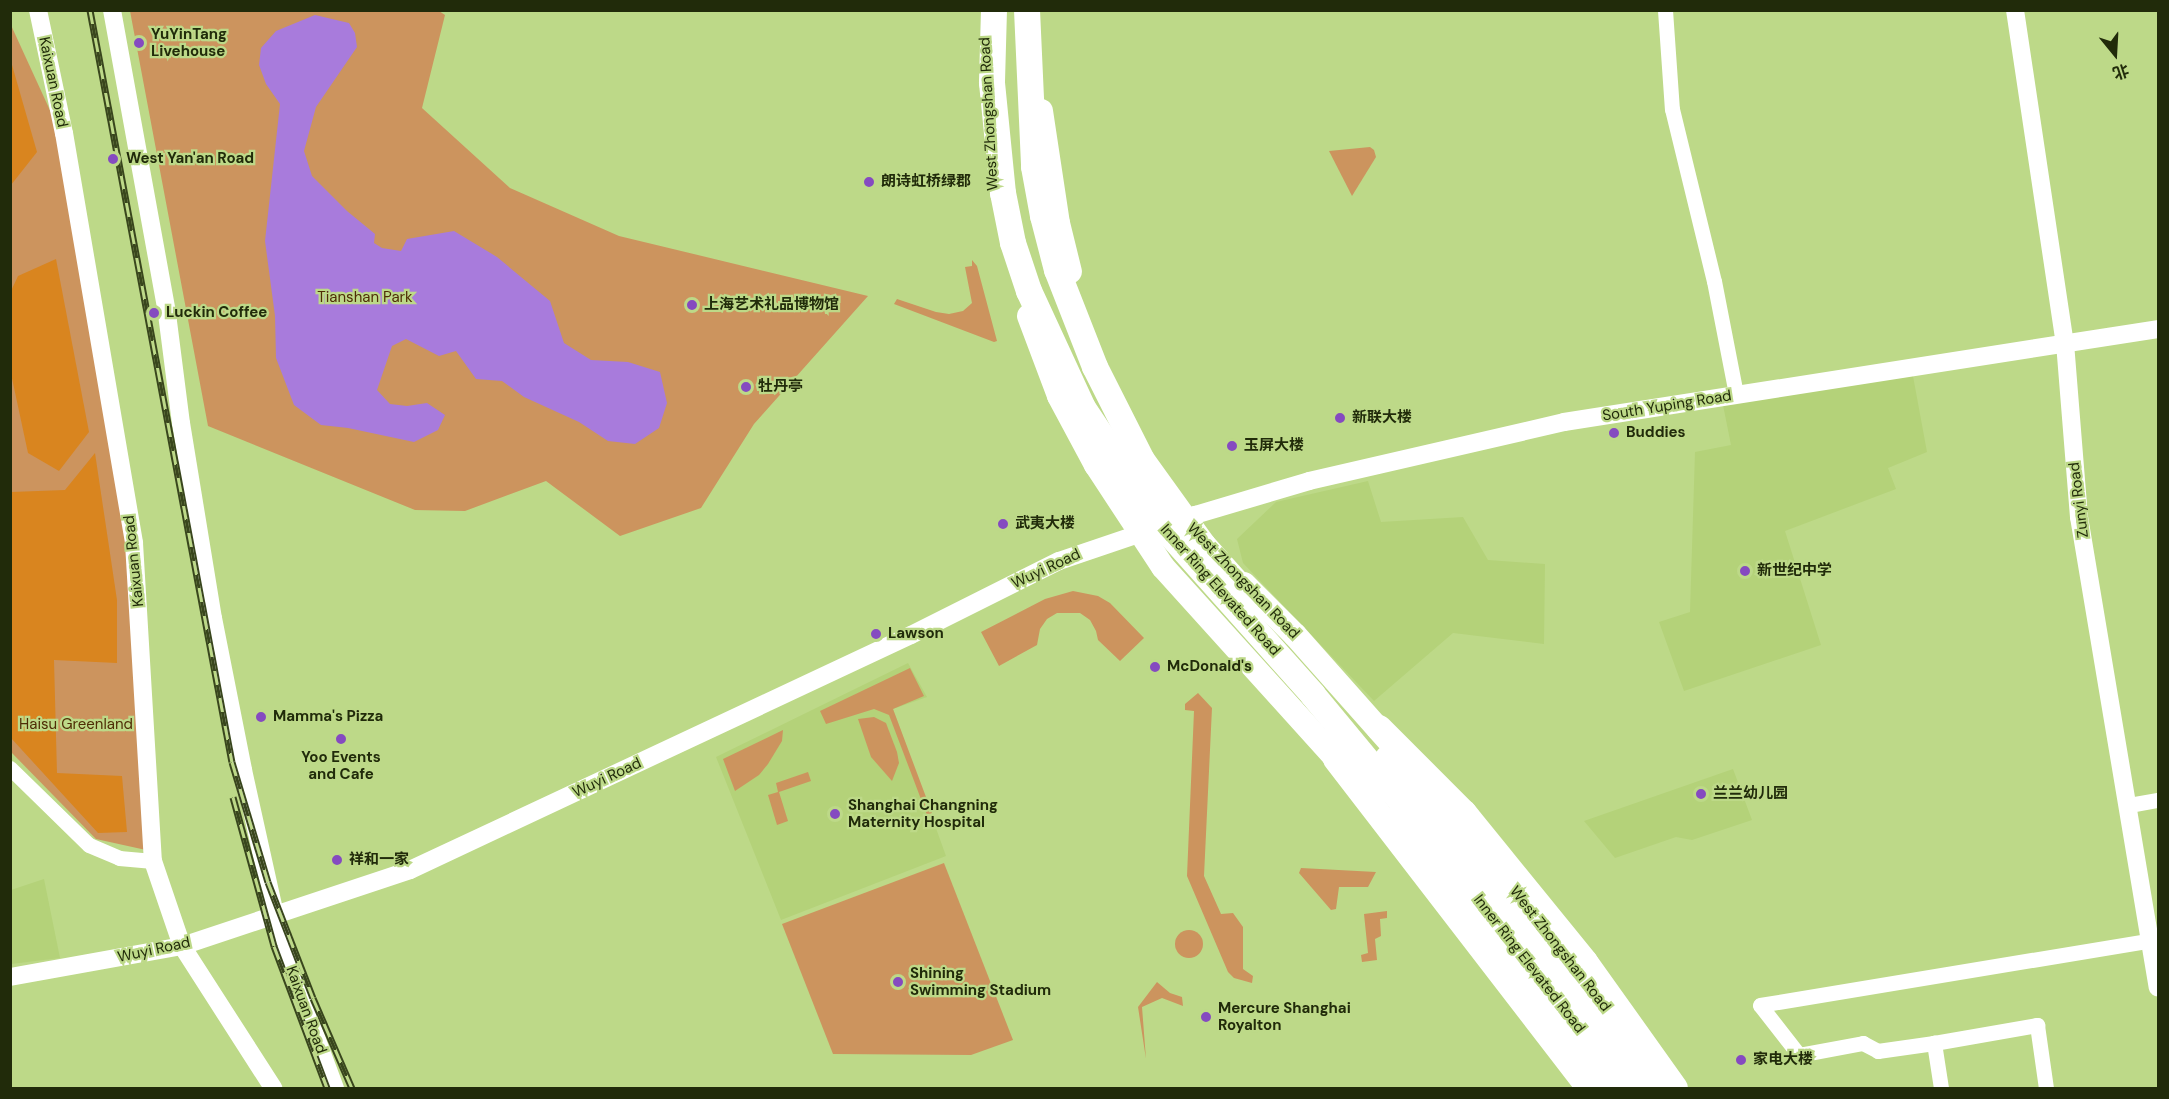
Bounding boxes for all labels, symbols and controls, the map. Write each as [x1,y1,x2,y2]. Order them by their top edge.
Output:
north arrow [2085,24,2145,84]
place label: YuYinTang Livehouse [151,25,227,60]
street label: Kaixuan Road [35,35,71,129]
marker: YuYinTang Livehouse [132,36,146,50]
street label: West Zhongshan Road [976,37,1002,191]
text: 北 [2110,59,2132,84]
marker: West Yan'an Road [104,150,122,168]
place label: West Yan'an Road [126,150,254,168]
place label: 朗诗虹桥绿郡 [881,173,971,191]
marker: 朗诗虹桥绿郡 [862,175,876,189]
park label: Tianshan Park [317,289,413,307]
place label: 上海艺术礼品博物馆 [704,296,839,314]
marker: 上海艺术礼品博物馆 [685,298,699,312]
place label: Luckin Coffee [166,304,267,322]
marker: Luckin Coffee [147,306,161,320]
place label: 牡丹亭 [758,378,803,396]
marker: 牡丹亭 [739,380,753,394]
street label: South Yuping Road [1601,387,1733,425]
place label: 新联大楼 [1352,409,1412,427]
marker: 新联大楼 [1333,411,1347,425]
place label: Buddies [1626,424,1686,442]
marker: Buddies [1607,426,1621,440]
place label: 玉屏大楼 [1244,437,1304,455]
marker: 玉屏大楼 [1225,439,1239,453]
street label: Zunyi Road [2065,461,2093,539]
street label: Kaixuan Road [120,514,148,608]
place label: 武夷大楼 [1015,515,1075,533]
marker: 武夷大楼 [996,517,1010,531]
street label: West Zhongshan Road [1183,519,1303,643]
street label: Inner Ring Elevated Road [1156,521,1284,659]
street label: Wuyi Road [1009,545,1083,593]
place label: 新世纪中学 [1757,562,1832,580]
marker: 新世纪中学 [1738,564,1752,578]
place label: Lawson [888,625,944,643]
marker: Lawson [869,627,883,641]
place label: McDonald's [1167,658,1252,676]
marker: McDonald's [1148,660,1162,674]
place label: Mamma's Pizza [273,708,383,726]
marker: Mamma's Pizza [254,710,268,724]
park label: Haisu Greenland [19,716,133,734]
marker: Yoo Events and Cafe [334,732,348,746]
place label: Yoo Events and Cafe [301,748,381,783]
street label: Wuyi Road [570,754,644,802]
place label: 兰兰幼儿园 [1713,785,1788,803]
marker: 兰兰幼儿园 [1694,787,1708,801]
place label: Shanghai Changning Maternity Hospital [848,796,998,831]
marker: Shanghai Changning Maternity Hospital [826,805,844,823]
place label: 祥和一家 [349,851,409,869]
marker: 祥和一家 [330,853,344,867]
street label: West Zhongshan Road [1506,883,1614,1015]
street label: Inner Ring Elevated Road [1469,891,1589,1037]
street label: Wuyi Road [116,934,192,966]
street label: Kaixuan Road [282,964,330,1056]
place label: Shining Swimming Stadium [910,964,1051,999]
marker: Shining Swimming Stadium [891,975,905,989]
place label: Mercure Shanghai Royalton [1218,999,1351,1034]
marker: Mercure Shanghai Royalton [1199,1010,1213,1024]
place label: 家电大楼 [1753,1051,1813,1069]
marker: 家电大楼 [1734,1053,1748,1067]

